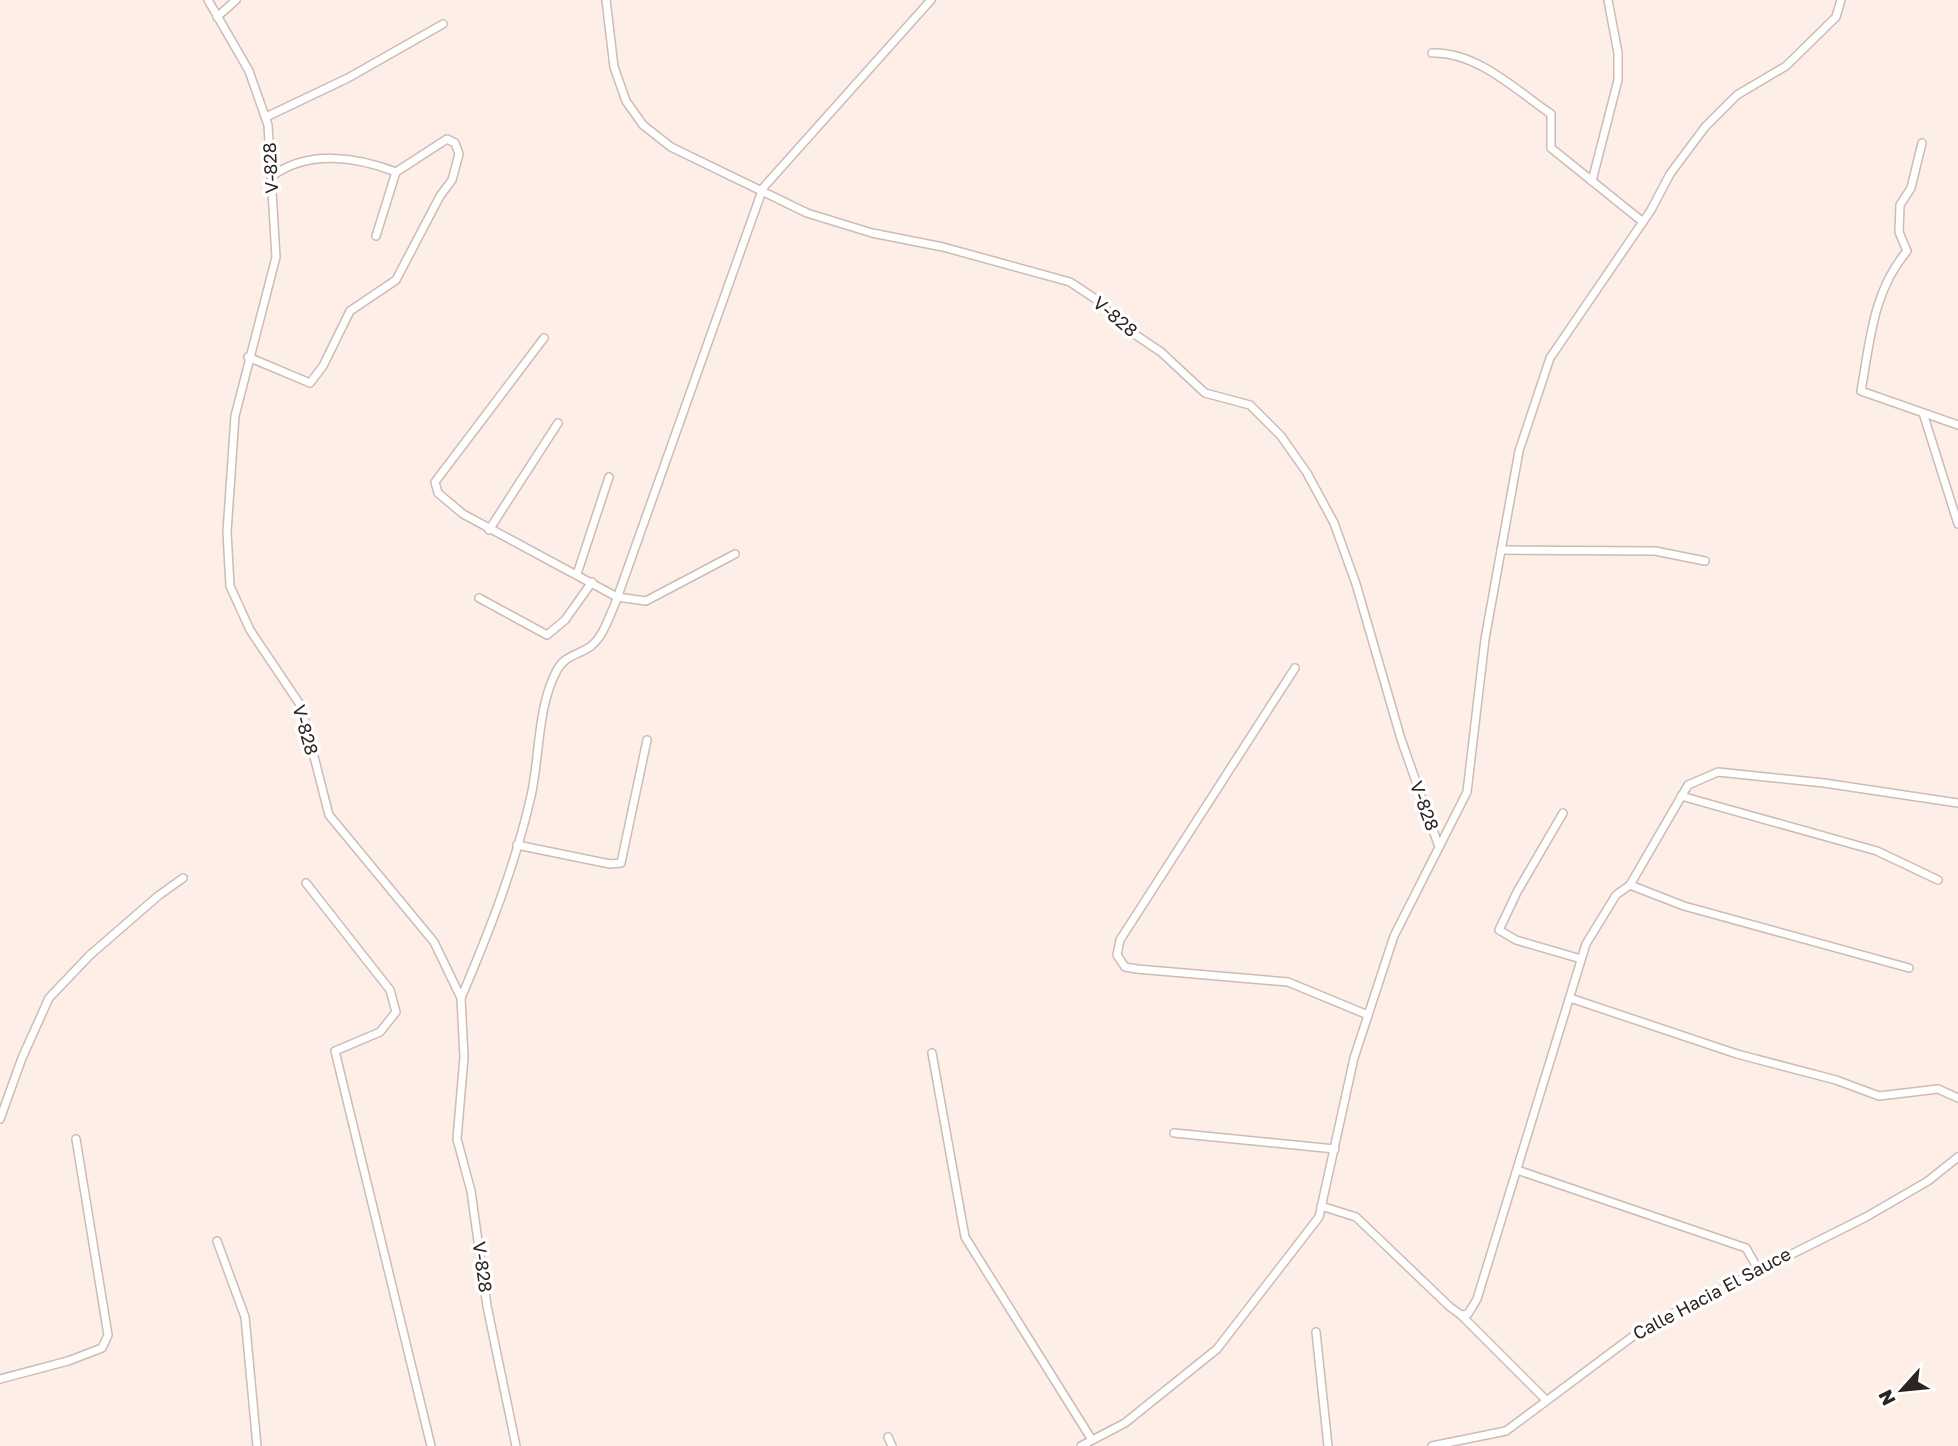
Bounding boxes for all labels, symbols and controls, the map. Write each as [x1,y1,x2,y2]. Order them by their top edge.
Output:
street label: V-828 [258,142,282,194]
street label: V-828 [1089,291,1142,341]
street label: V-828 [288,702,324,757]
street label: V-828 [1406,778,1444,834]
street label: V-828 [469,1240,497,1294]
street label: Calle Hacia El Sauce [1629,1242,1794,1344]
north arrow [1867,1355,1937,1425]
text: N [1873,1386,1900,1410]

